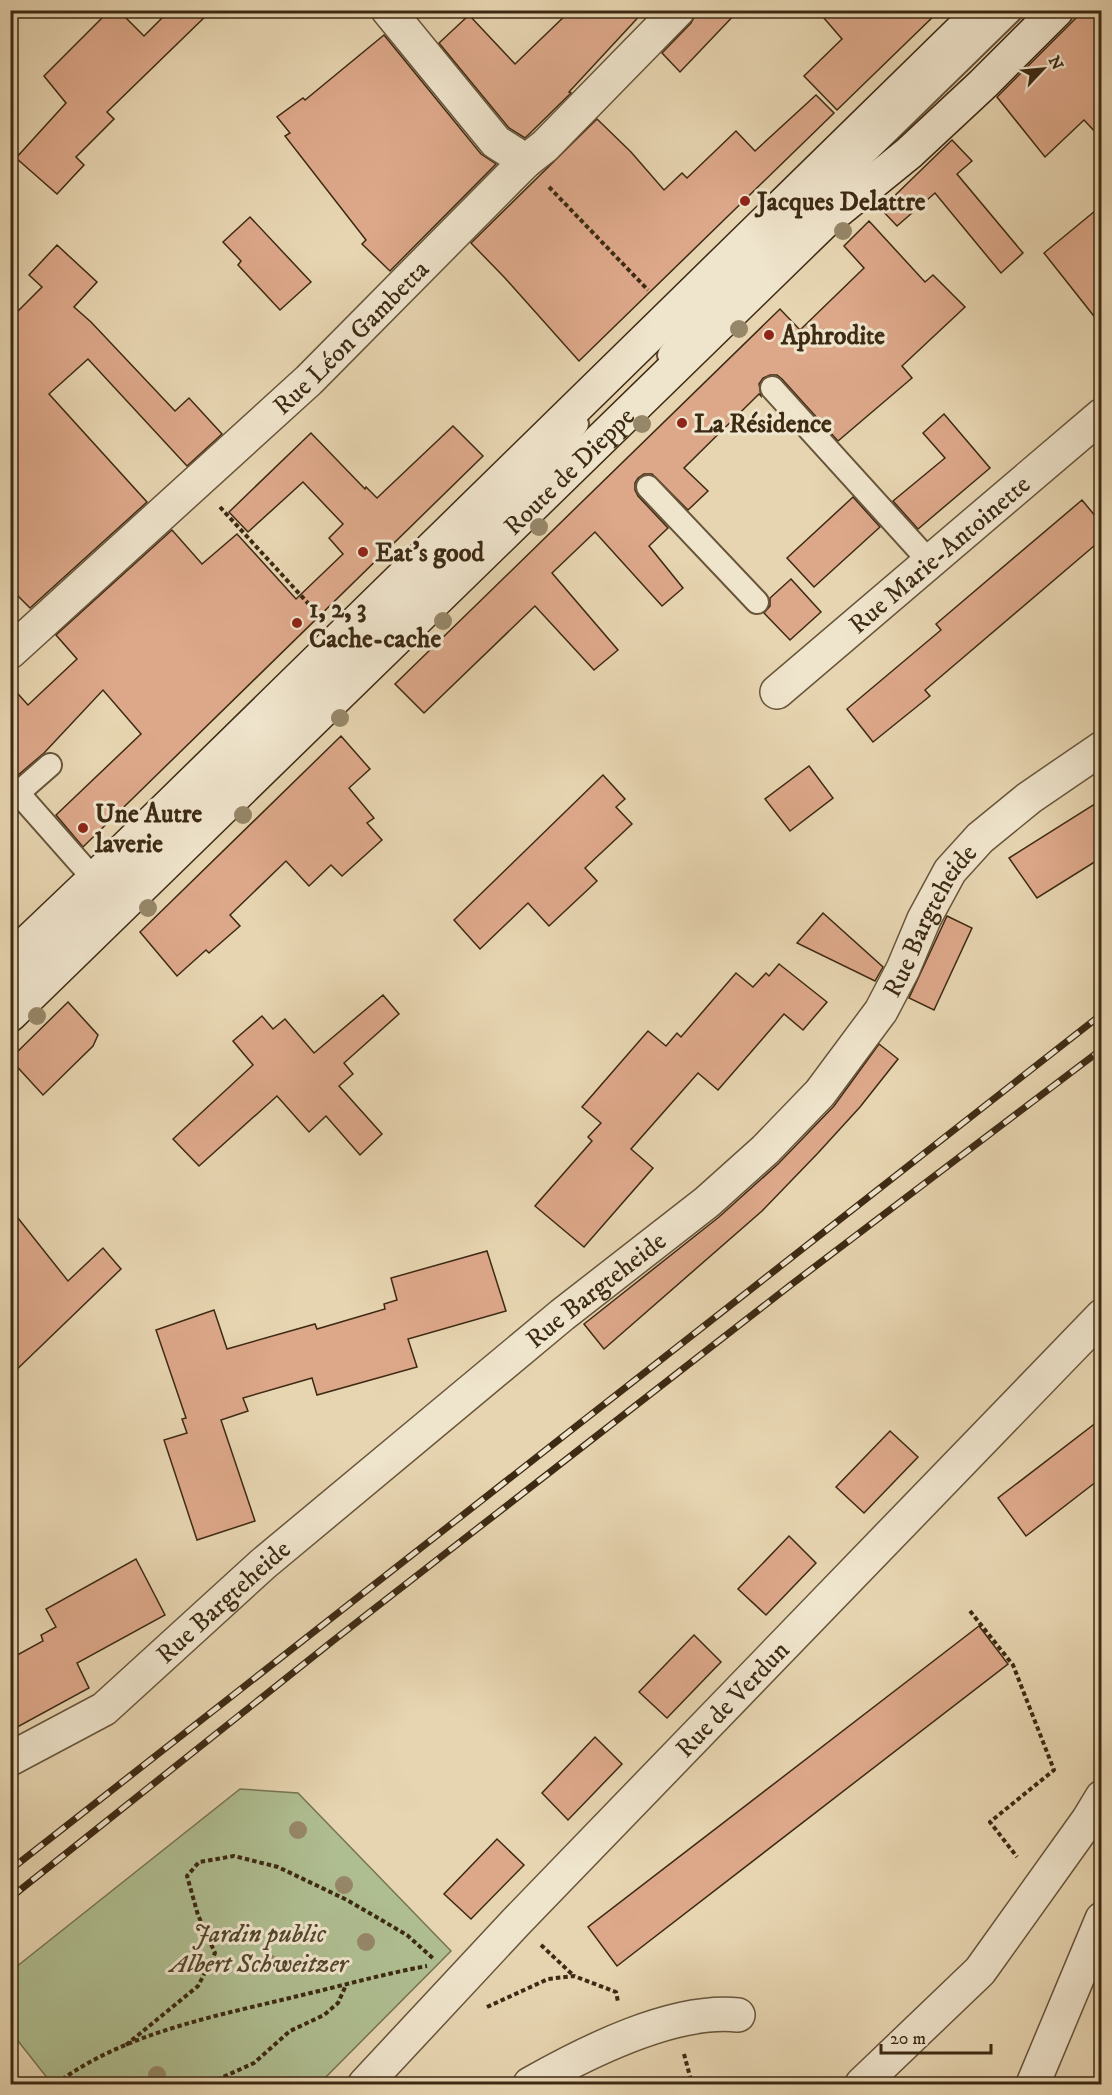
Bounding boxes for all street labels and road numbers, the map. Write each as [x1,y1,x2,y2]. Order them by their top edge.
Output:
street label: Rue Léon Gambetta [267,253,437,423]
street label: Route de Dieppe [497,401,642,543]
street label: Rue Marie-Antoinette [843,468,1038,642]
street label: Rue Bargteheide [876,837,985,1003]
street label: Rue Bargteheide [520,1225,673,1356]
street label: Rue Bargteheide [150,1533,298,1671]
street label: Rue de Verdun [669,1634,797,1765]

